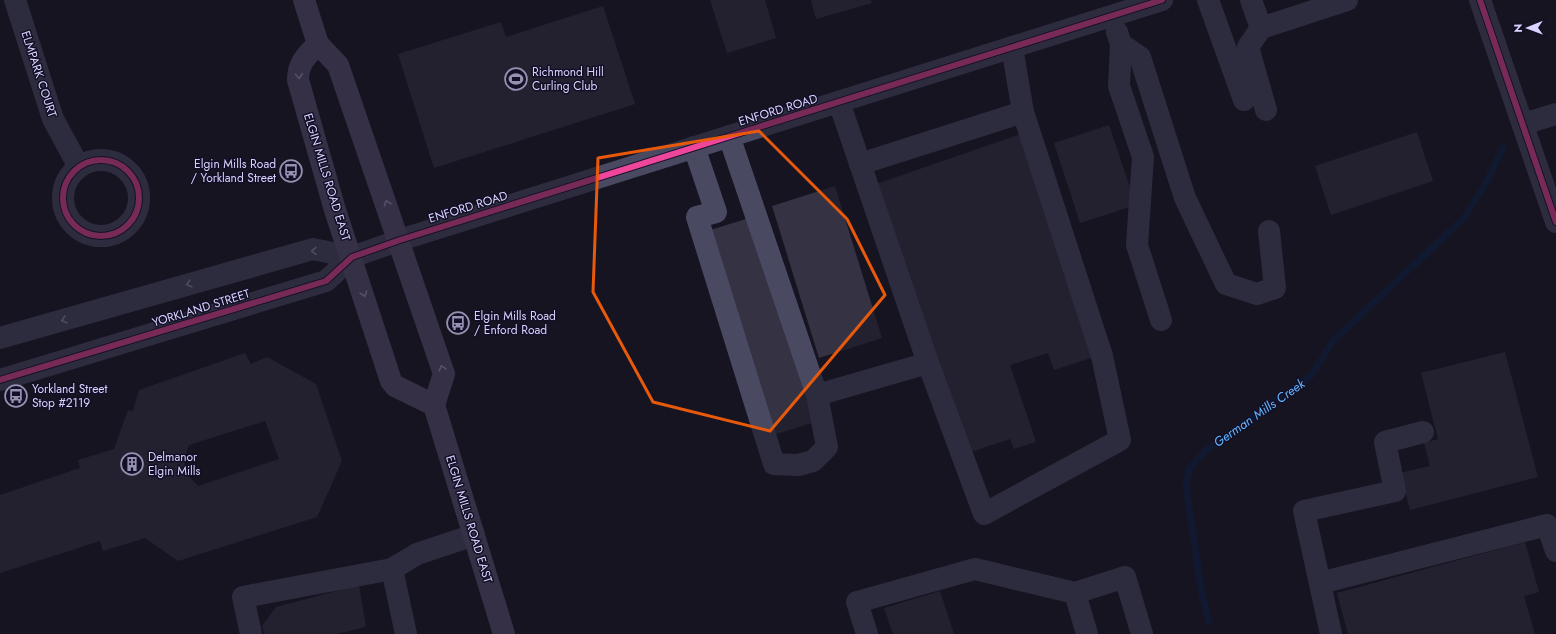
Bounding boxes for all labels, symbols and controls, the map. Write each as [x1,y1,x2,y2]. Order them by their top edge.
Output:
north arrow [1508,8,1548,48]
text: N [1510,24,1526,33]
street label: ELMPARK COURT [17,28,62,120]
place label: Richmond Hill Curling Club [532,63,604,95]
sports icon: Richmond Hill Curling Club [503,66,529,92]
one-way arrow [294,73,303,79]
street label: ENFORD ROAD [736,89,820,131]
street label: ELGIN MILLS ROAD EAST [299,111,355,243]
place label: Elgin Mills Road / Yorkland Street [191,155,276,187]
bus stop icon: Elgin Mills Road / Yorkland Street [278,158,304,184]
street label: ENFORD ROAD [426,186,510,228]
one-way arrow [383,200,391,207]
one-way arrow [310,246,317,255]
one-way arrow [185,280,192,288]
street label: YORKLAND STREET [150,284,253,331]
one-way arrow [359,291,367,298]
place label: Elgin Mills Road / Enford Road [474,307,556,339]
bus stop icon: Elgin Mills Road / Enford Road [445,310,471,336]
one-way arrow [60,315,67,324]
one-way arrow [438,364,447,371]
water label: German Mills Creek [1209,374,1309,452]
place label: Yorkland Street Stop #2119 [32,380,108,412]
bus stop icon: Yorkland Street Stop #2119 [3,383,29,409]
place label: Delmanor Elgin Mills [148,448,201,480]
building icon: Delmanor Elgin Mills [119,451,145,477]
street label: ELGIN MILLS ROAD EAST [441,453,497,585]

